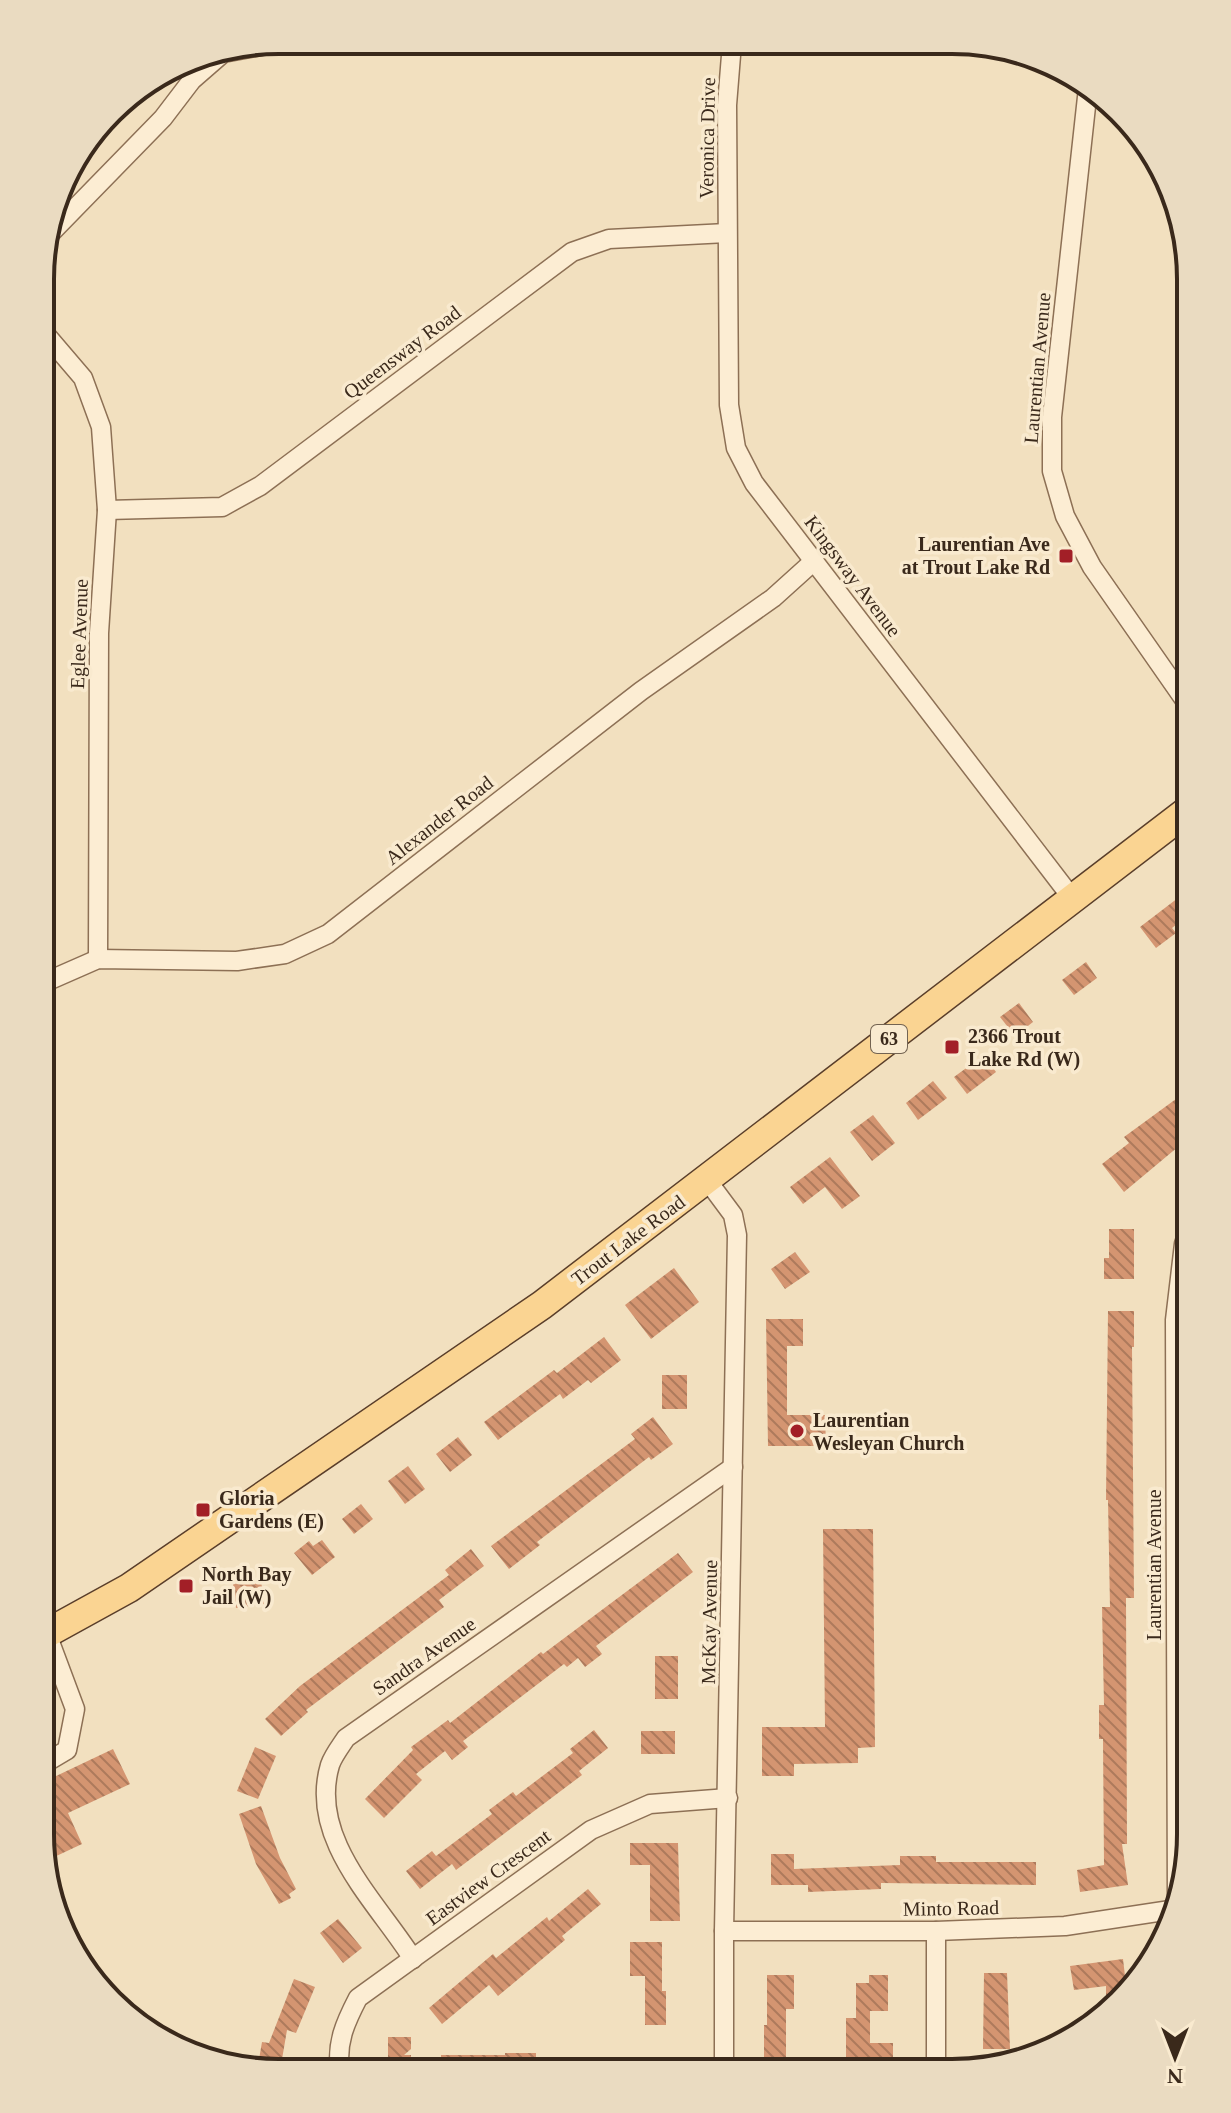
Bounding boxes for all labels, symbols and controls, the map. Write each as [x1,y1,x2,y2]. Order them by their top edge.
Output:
street label: Veronica Drive [695,77,719,199]
street label: Laurentian Avenue [1019,292,1055,444]
street label: Queensway Road [339,301,465,404]
street label: Kingsway Avenue [800,511,906,642]
place label: Laurentian Ave at Trout Lake Rd [902,533,1050,578]
marker: Laurentian Ave at Trout Lake Rd [1057,547,1075,565]
street label: Eglee Avenue [66,578,93,689]
street label: Alexander Road [381,771,497,869]
road number: 63 [871,1025,907,1053]
place label: 2366 Trout Lake Rd (W) [968,1025,1080,1071]
marker: 2366 Trout Lake Rd (W) [943,1038,961,1056]
street label: Trout Lake Road [567,1190,689,1290]
place label: Laurentian Wesleyan Church [813,1409,964,1455]
marker: Laurentian Wesleyan Church [788,1422,806,1440]
place label: Gloria Gardens (E) [219,1487,324,1533]
street label: Laurentian Avenue [1143,1489,1165,1641]
marker: Gloria Gardens (E) [194,1501,212,1519]
street label: McKay Avenue [697,1559,722,1684]
place label: North Bay Jail (W) [202,1563,291,1609]
marker: North Bay Jail (W) [177,1577,195,1595]
street label: Sandra Avenue [368,1612,480,1699]
street label: Eastview Crescent [422,1824,555,1929]
street label: Minto Road [903,1896,999,1920]
north arrow [1135,2017,1215,2097]
text: N [1167,2064,1183,2089]

